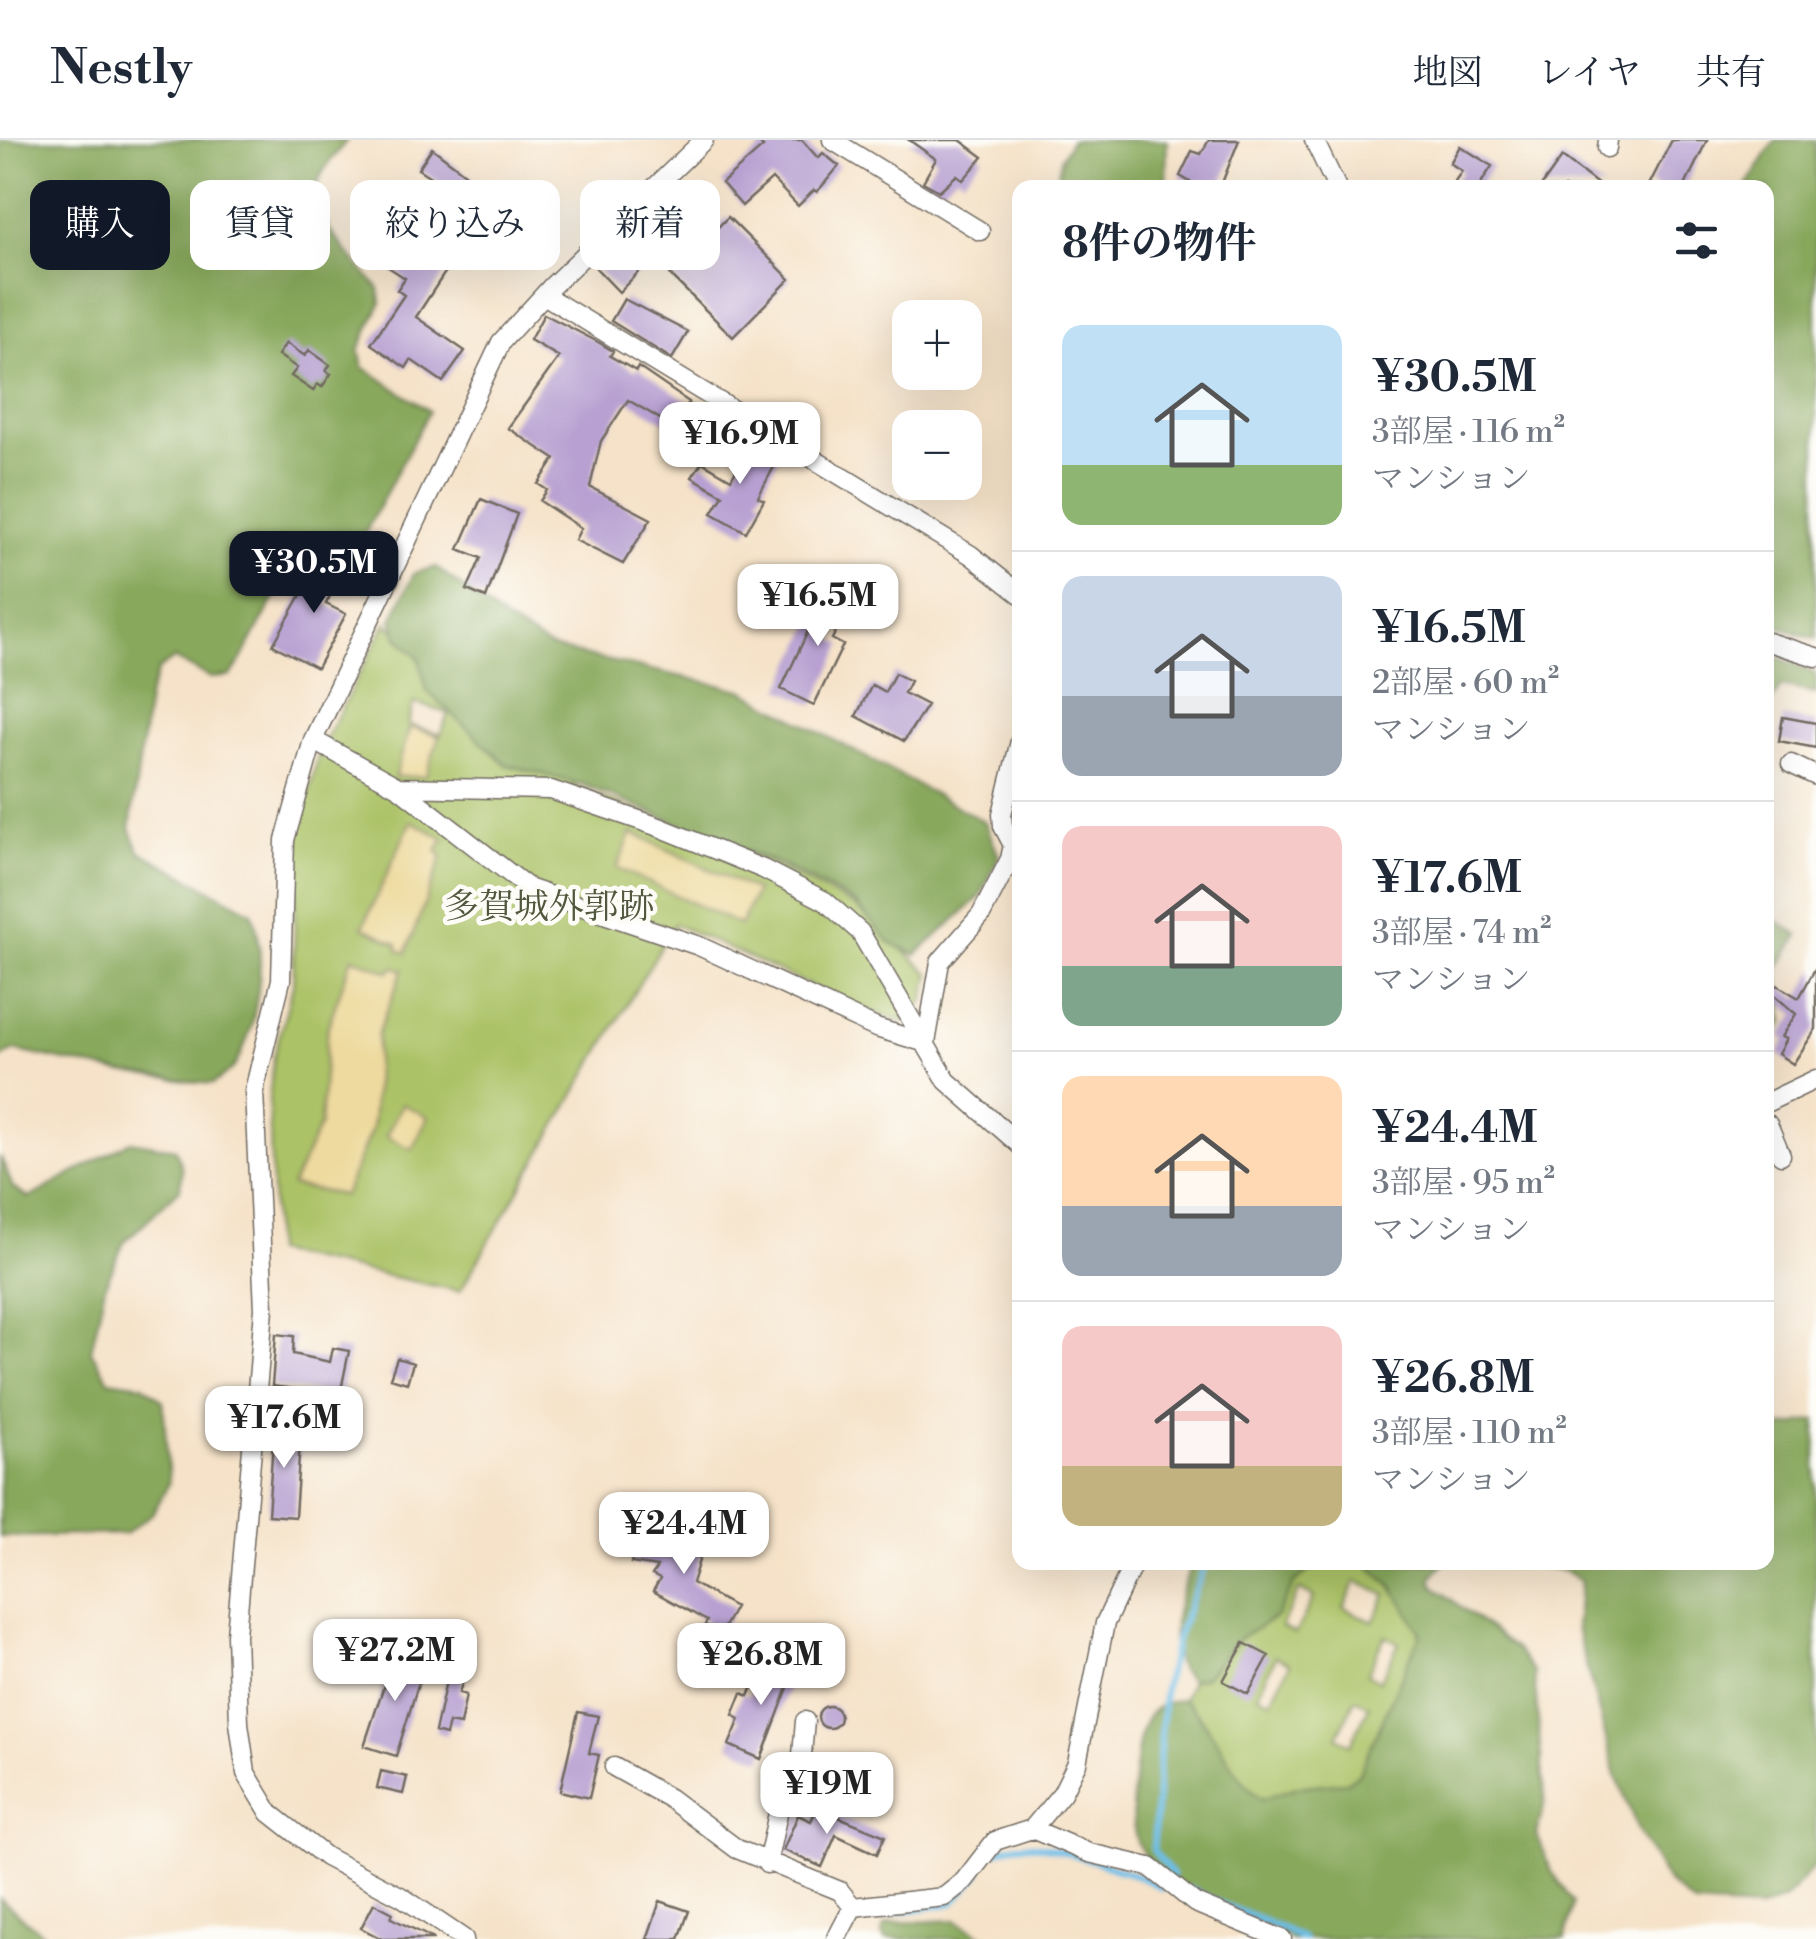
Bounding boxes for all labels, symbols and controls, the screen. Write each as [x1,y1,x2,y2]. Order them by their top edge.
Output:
text: Nestly [50,39,192,99]
text: 地図 [1413,52,1483,95]
text: レイヤ [1538,52,1641,95]
text: 共有 [1696,52,1766,95]
chip: 購入 [30,180,170,270]
chip: 賃貸 [190,180,330,270]
chip: 絞り込み [350,180,560,270]
chip: 新着 [580,180,720,270]
icon: filters [1669,213,1724,268]
text: 8件の物件 [1062,218,1257,271]
map controls [892,300,982,500]
button: + [892,300,982,390]
text: ¥30.5M [1372,352,1536,405]
icon: home [1142,365,1262,485]
pin: ¥16.9M [659,402,821,487]
button: − [892,410,982,500]
text: 3部屋 · 116 m² [1372,412,1565,452]
text: ¥16.9M [681,414,799,454]
text: マンション [1372,459,1531,499]
pin: ¥30.5M [233,531,395,616]
text: ¥30.5M [251,543,377,583]
pin: ¥16.5M [737,564,899,649]
text: ¥16.5M [759,576,877,616]
text: ¥16.5M [1372,603,1526,656]
icon: home [1142,616,1262,736]
text: 2部屋 · 60 m² [1372,663,1559,703]
text: マンション [1372,710,1531,750]
text: ¥17.6M [1372,853,1522,906]
icon: home [1142,866,1262,986]
park label: 多賀城外郭跡 [444,886,654,929]
text: 3部屋 · 74 m² [1372,913,1551,953]
text: マンション [1372,960,1531,1000]
text: ¥24.4M [1372,1103,1537,1156]
icon: home [1142,1116,1262,1236]
text: 3部屋 · 95 m² [1372,1163,1555,1203]
text: マンション [1372,1210,1531,1250]
text: ¥26.8M [1372,1353,1534,1406]
icon: home [1142,1366,1262,1486]
pin: ¥17.6M [203,1386,365,1471]
text: ¥17.6M [227,1398,341,1438]
text: 3部屋 · 110 m² [1372,1413,1567,1453]
text: マンション [1372,1460,1531,1500]
pin: ¥24.4M [603,1492,765,1577]
text: ¥24.4M [621,1504,747,1544]
pin: ¥27.2M [314,1619,476,1704]
pin: ¥26.8M [680,1623,842,1708]
text: ¥27.2M [335,1631,455,1671]
text: ¥26.8M [699,1635,823,1675]
pin: ¥19M [768,1752,886,1837]
text: ¥19M [782,1764,872,1804]

